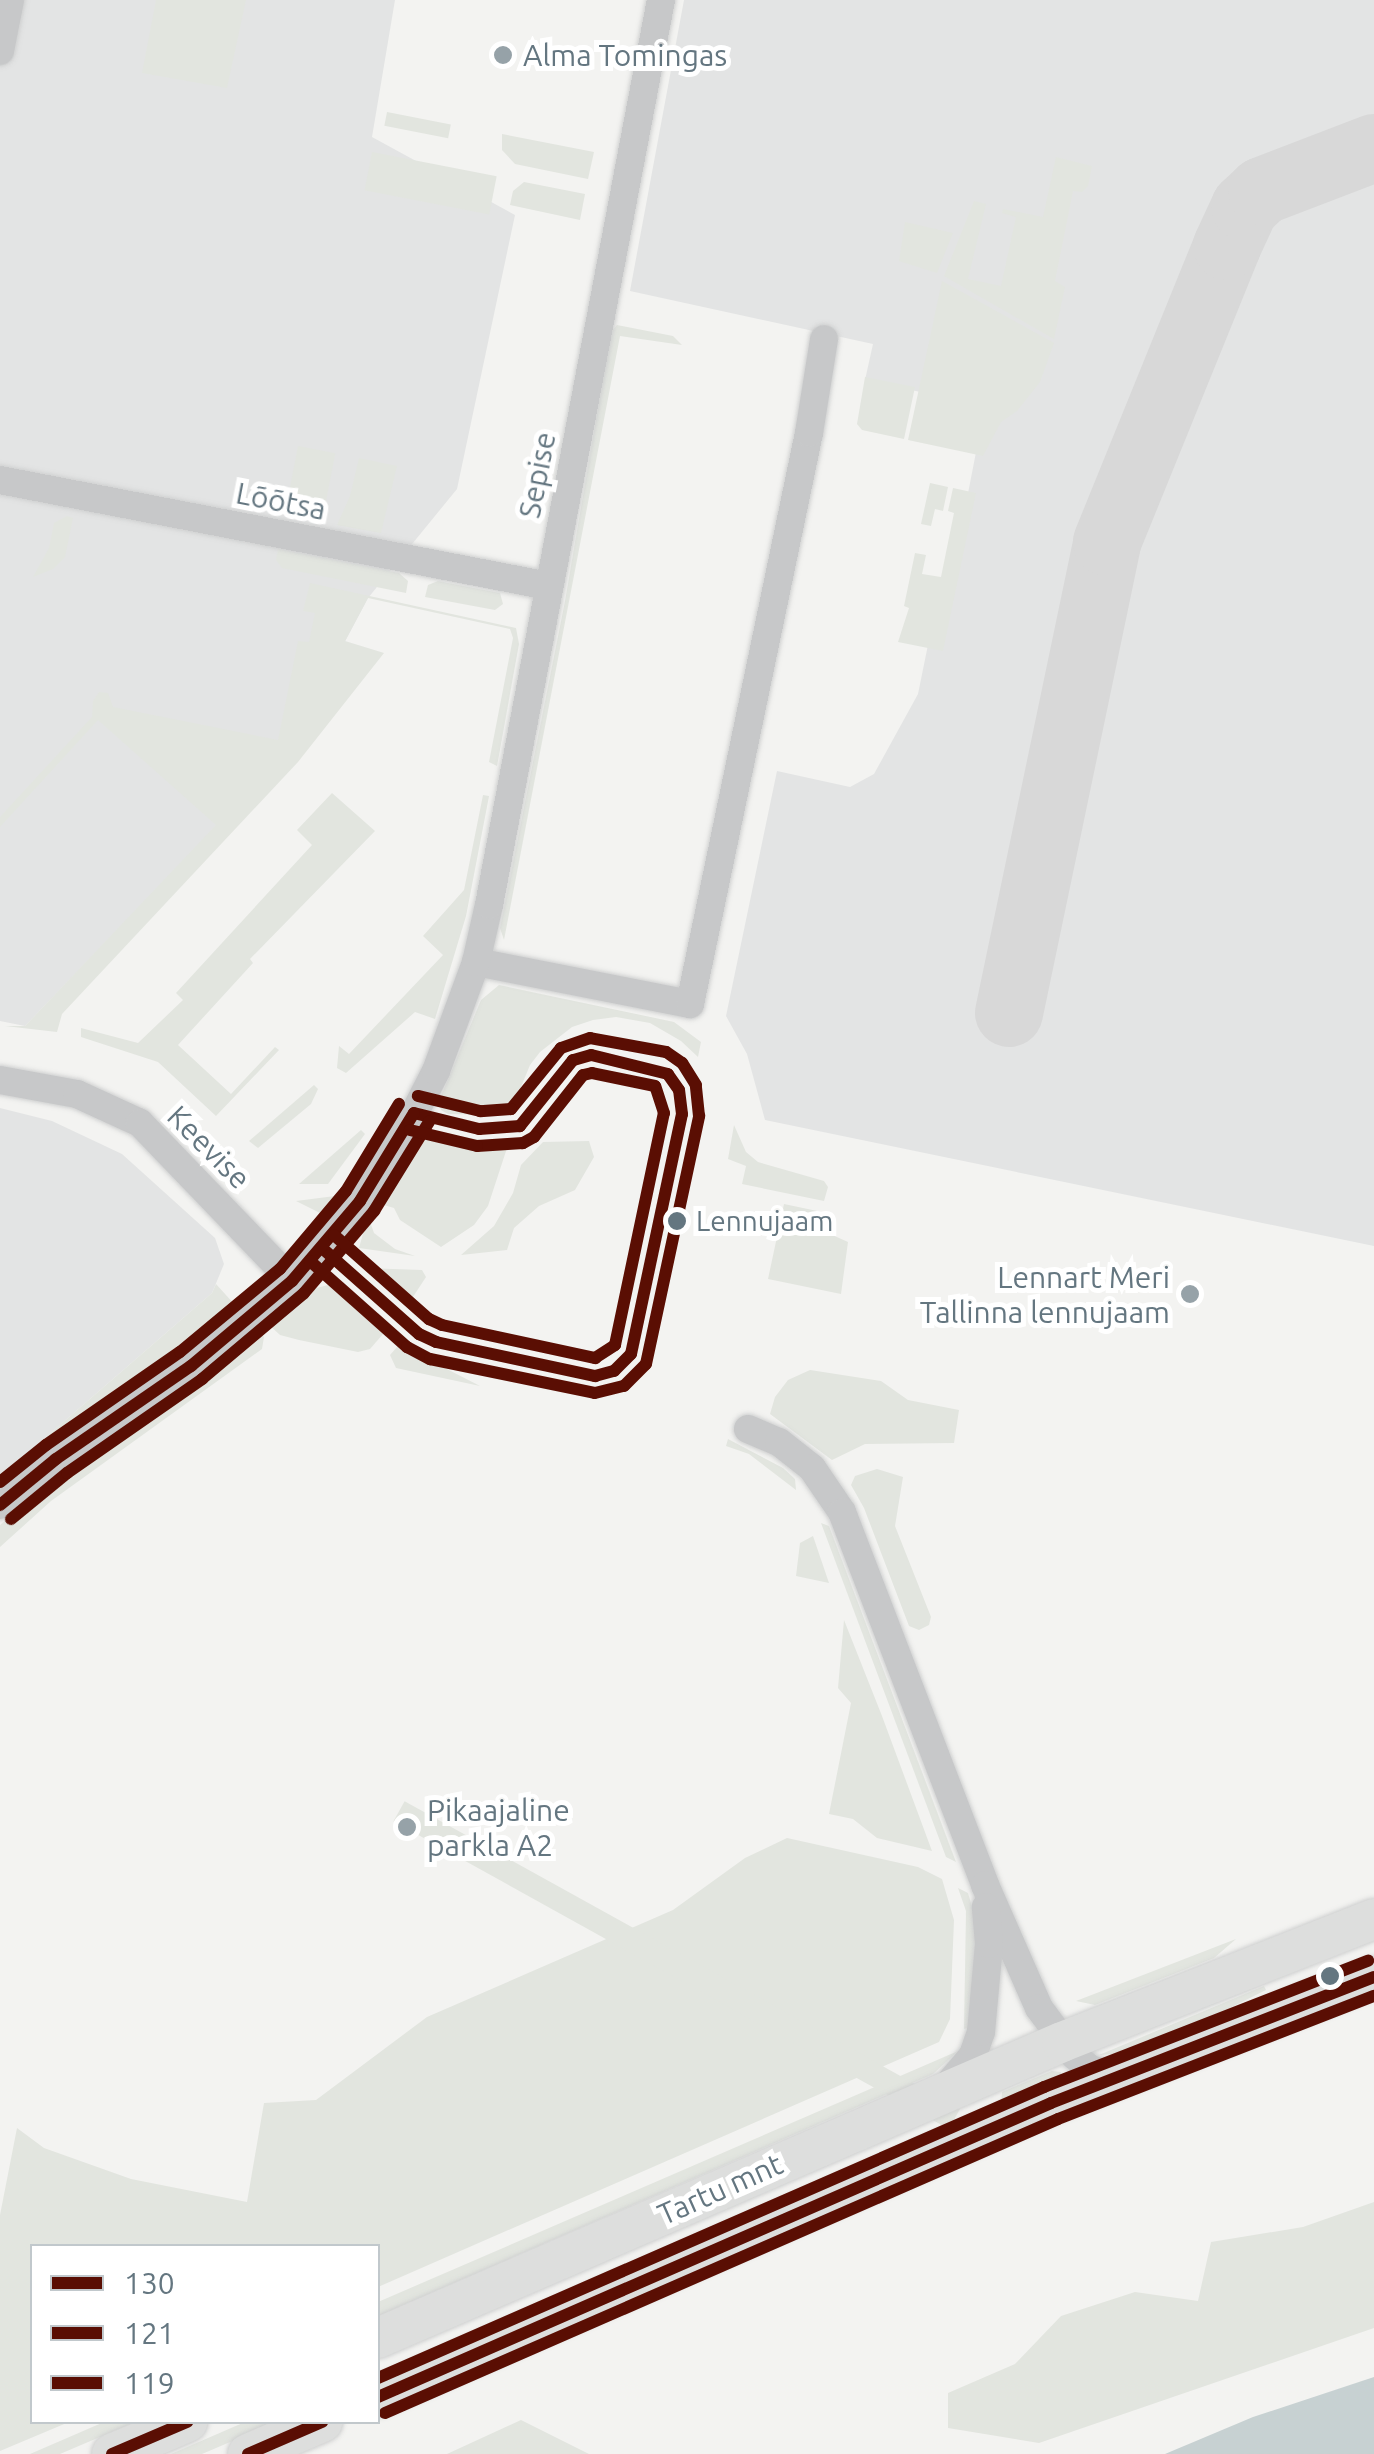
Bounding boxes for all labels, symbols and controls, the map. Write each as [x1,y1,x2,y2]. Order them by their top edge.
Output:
place label: Alma Tomingas [523,37,727,73]
marker: Alma Tomingas [492,44,514,66]
street label: Sepise [511,429,563,521]
street label: Lõõtsa [233,475,329,527]
street label: Keevise [160,1098,258,1196]
place label: Lennujaam [696,1204,833,1238]
marker: Lennujaam [667,1211,687,1231]
place label: Lennart Meri Tallinna lennujaam [920,1259,1170,1330]
marker: Lennart Meri Tallinna lennujaam [1179,1283,1201,1305]
place label: Pikaajaline parkla A2 [427,1792,570,1862]
marker: Pikaajaline parkla A2 [396,1816,418,1838]
unlabelled marker [1320,1966,1340,1986]
street label: Tartu mnt [652,2146,788,2232]
legend [30,2244,380,2424]
text: 130 [124,2266,175,2300]
text: 121 [124,2316,175,2350]
text: 119 [124,2366,175,2400]

